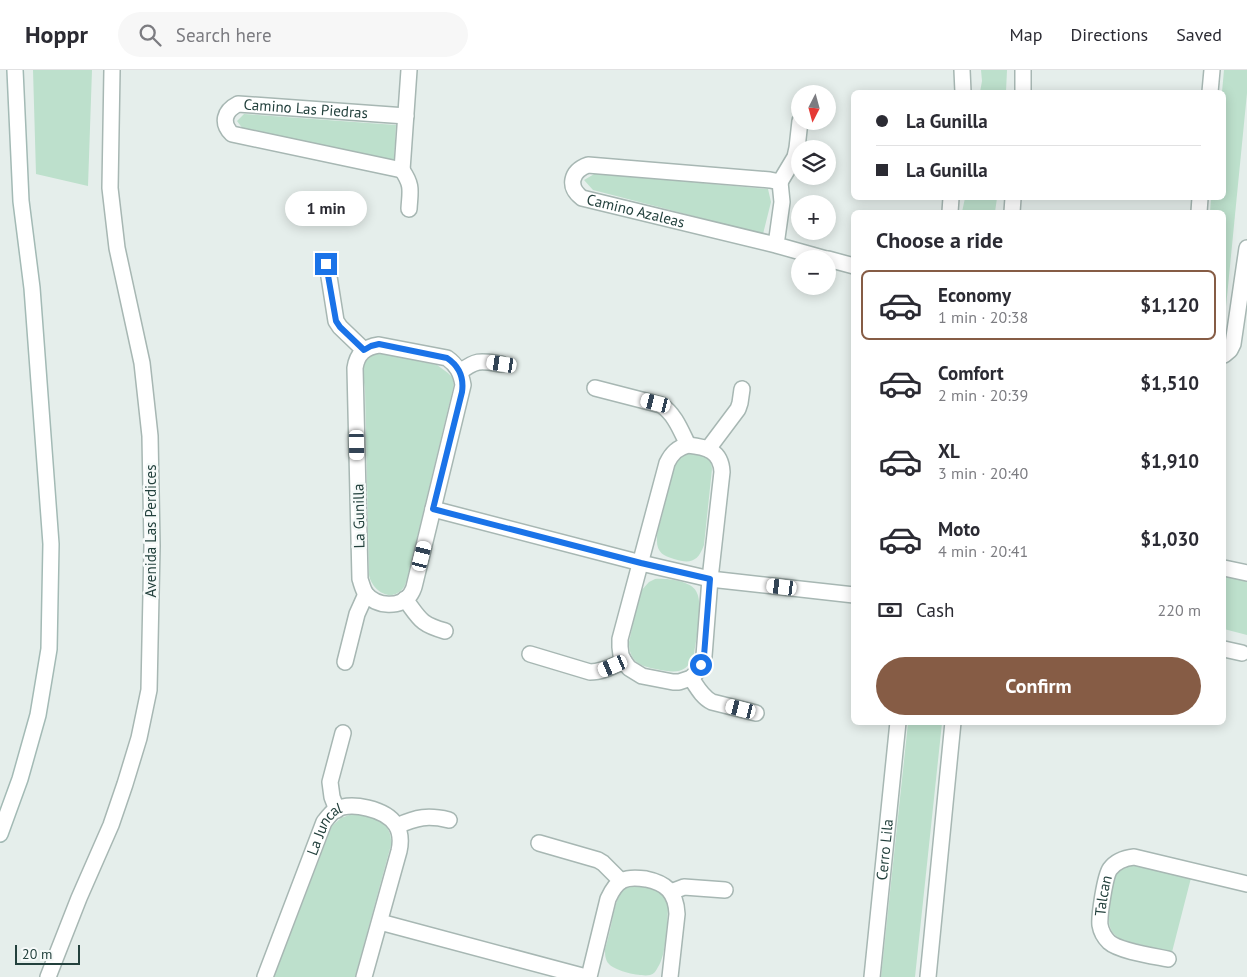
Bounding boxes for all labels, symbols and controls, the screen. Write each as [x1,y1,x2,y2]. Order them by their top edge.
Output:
search box [118,12,468,57]
text: Hoppr [25,19,88,50]
icon: search [136,21,164,49]
text: Search here [176,23,272,47]
text: Map [1010,23,1042,46]
text: Directions [1070,23,1148,46]
text: Saved [1176,23,1222,46]
north arrow [791,85,836,130]
map controls [791,85,836,295]
street label: Camino Las Piedras [243,94,369,122]
text: La Gunilla [906,109,988,133]
button: layers [791,140,836,185]
text: La Gunilla [906,158,988,182]
street label: Camino Azaleas [585,189,687,232]
callout: 1 min [285,191,367,226]
button: + [791,195,836,240]
text: 1 min [306,198,346,218]
text: Choose a ride [876,226,1003,254]
button: − [791,250,836,295]
route end [315,253,337,275]
icon: car [878,283,923,328]
text: Economy [938,283,1011,307]
text: $1,120 [1140,293,1199,317]
text: 1 min · 20:38 [938,307,1028,327]
car [486,354,517,374]
icon: car [878,361,923,406]
text: Comfort [938,361,1004,385]
text: $1,510 [1140,371,1199,395]
text: 2 min · 20:39 [938,385,1028,405]
car [639,392,672,414]
car [349,430,364,460]
icon: car [878,439,923,484]
text: XL [938,439,960,463]
text: $1,910 [1140,449,1199,473]
text: 3 min · 20:40 [938,463,1028,483]
street label: Avenida Las Perdices [141,465,160,597]
street label: La Gunilla [348,484,369,548]
icon: car [878,517,923,562]
text: Moto [938,517,980,541]
text: $1,030 [1140,527,1199,551]
car [411,540,432,572]
text: 4 min · 20:41 [938,541,1028,561]
car [766,578,797,596]
icon: cash [876,596,904,624]
text: Cash [916,598,954,622]
text: 220 m [1158,600,1201,620]
car [596,653,629,679]
route start [690,654,712,676]
button: Confirm [876,657,1201,715]
car [724,698,757,720]
street label: La Juncal [302,798,345,858]
street label: Cerro Lila [872,818,897,881]
street label: Talcan [1090,873,1116,917]
scale bar [15,942,80,965]
text: 20 m [22,945,52,963]

